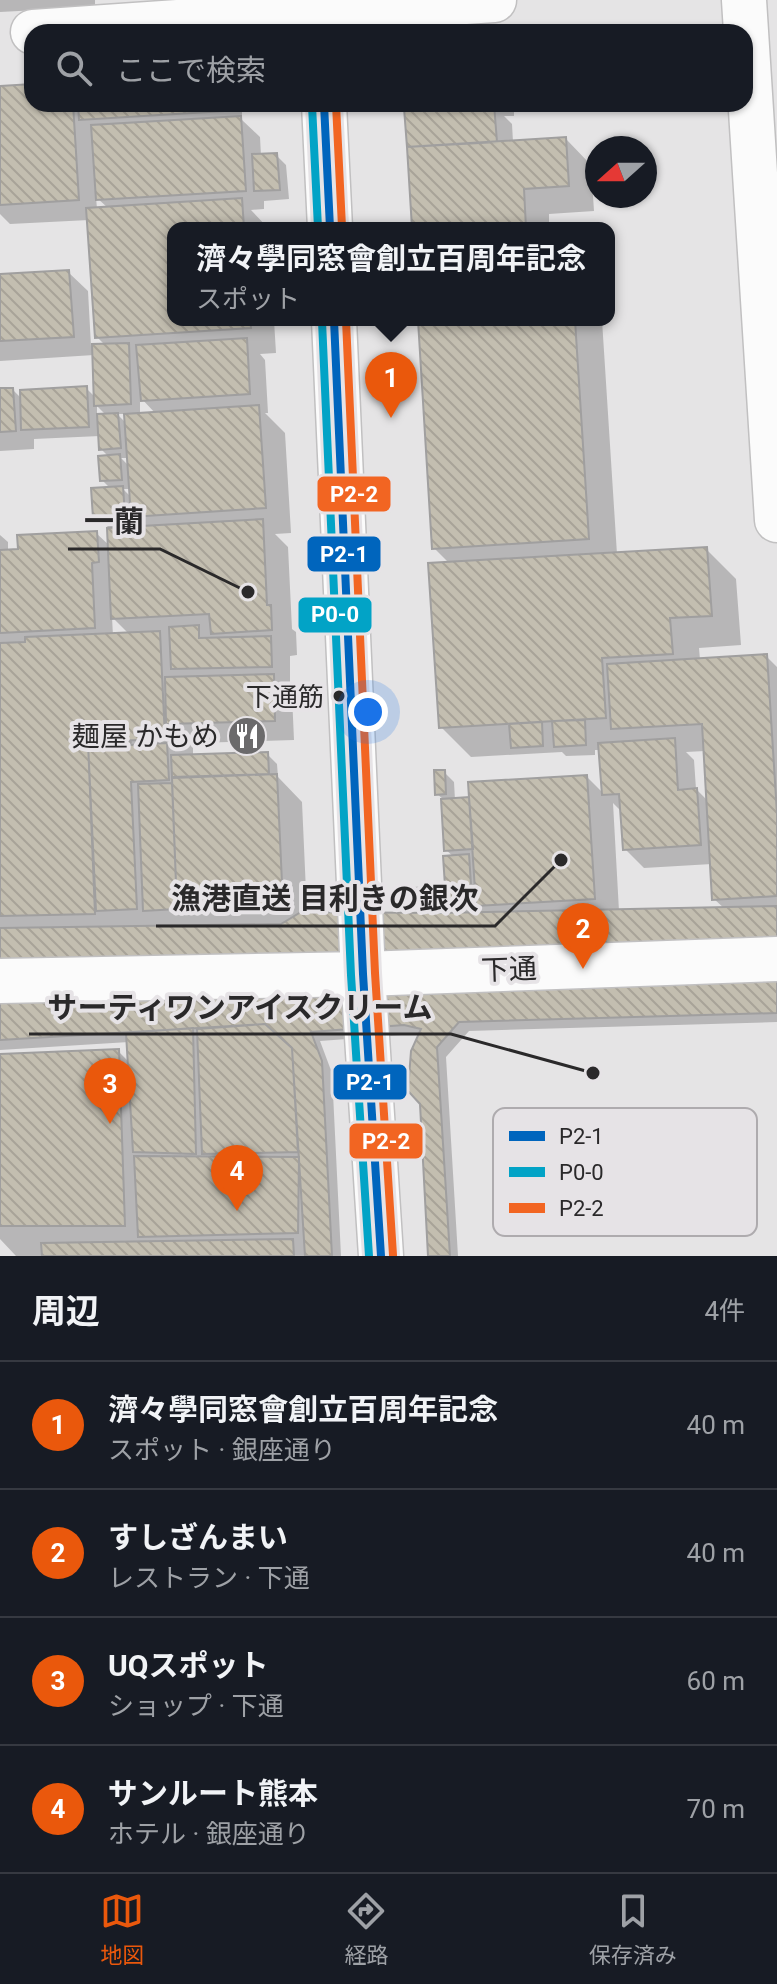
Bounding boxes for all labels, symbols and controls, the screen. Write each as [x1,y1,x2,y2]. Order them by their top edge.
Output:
search box [24,24,753,112]
icon: search [52,46,96,90]
text: ここで検索 [116,53,266,88]
north arrow [585,136,657,208]
popup [167,222,615,326]
text: 濟々學同窓會創立百周年記念 [196,241,586,276]
text: スポット [196,284,300,314]
pin: 1 [365,352,417,418]
line badge: P2-2 [316,475,392,513]
text: P2-2 [330,482,378,507]
callout: 一蘭 [68,495,160,549]
text: 一蘭 [84,504,144,539]
line badge: P2-1 [306,535,382,573]
text: P2-1 [320,542,368,567]
line badge: P0-0 [297,596,373,634]
text: P0-0 [311,602,359,627]
place label: 下通筋 [246,682,324,712]
marker: 下通筋 [331,688,347,704]
your location [348,692,388,732]
restaurant icon: 麺屋 かもめ [226,715,268,757]
place label: 麺屋 かもめ [72,720,219,753]
callout: 漁港直送 目利きの銀次 [156,872,495,926]
text: 漁港直送 目利きの銀次 [171,881,479,916]
pin: 2 [557,903,609,969]
street label: 下通 [480,952,538,987]
callout: サーティワンアイスクリーム [29,980,451,1034]
text: サーティワンアイスクリーム [48,990,432,1025]
pin: 3 [84,1058,136,1124]
line badge: P2-1 [332,1063,408,1101]
text: P2-1 [346,1070,394,1095]
legend [493,1108,757,1236]
line badge: P2-2 [348,1122,424,1160]
text: P2-1 [559,1124,604,1149]
text: P2-2 [362,1129,410,1154]
pin: 4 [211,1145,263,1211]
text: P0-0 [559,1160,604,1185]
text: P2-2 [559,1196,604,1221]
text: 周辺 [32,1291,100,1331]
text: 4件 [704,1296,745,1326]
text: 濟々學同窓會創立百周年記念 [108,1392,498,1427]
text: 1 [51,1410,65,1440]
text: 40 m [687,1410,745,1440]
text: スポット · 銀座通り [108,1435,336,1465]
text: すしざんまい [108,1520,288,1555]
text: 2 [51,1538,65,1568]
text: 40 m [687,1538,745,1568]
text: レストラン · 下通 [108,1563,310,1593]
text: UQスポット [108,1648,268,1683]
text: 3 [51,1666,65,1696]
text: 60 m [687,1666,745,1696]
text: ショップ · 下通 [108,1691,284,1721]
text: サンルート熊本 [108,1776,318,1811]
text: 4 [51,1794,65,1824]
text: 70 m [687,1794,745,1824]
text: ホテル · 銀座通り [108,1819,310,1849]
tab: 地図 [100,1889,144,1969]
tab: 経路 [344,1889,389,1969]
tab: 保存済み [589,1889,677,1969]

